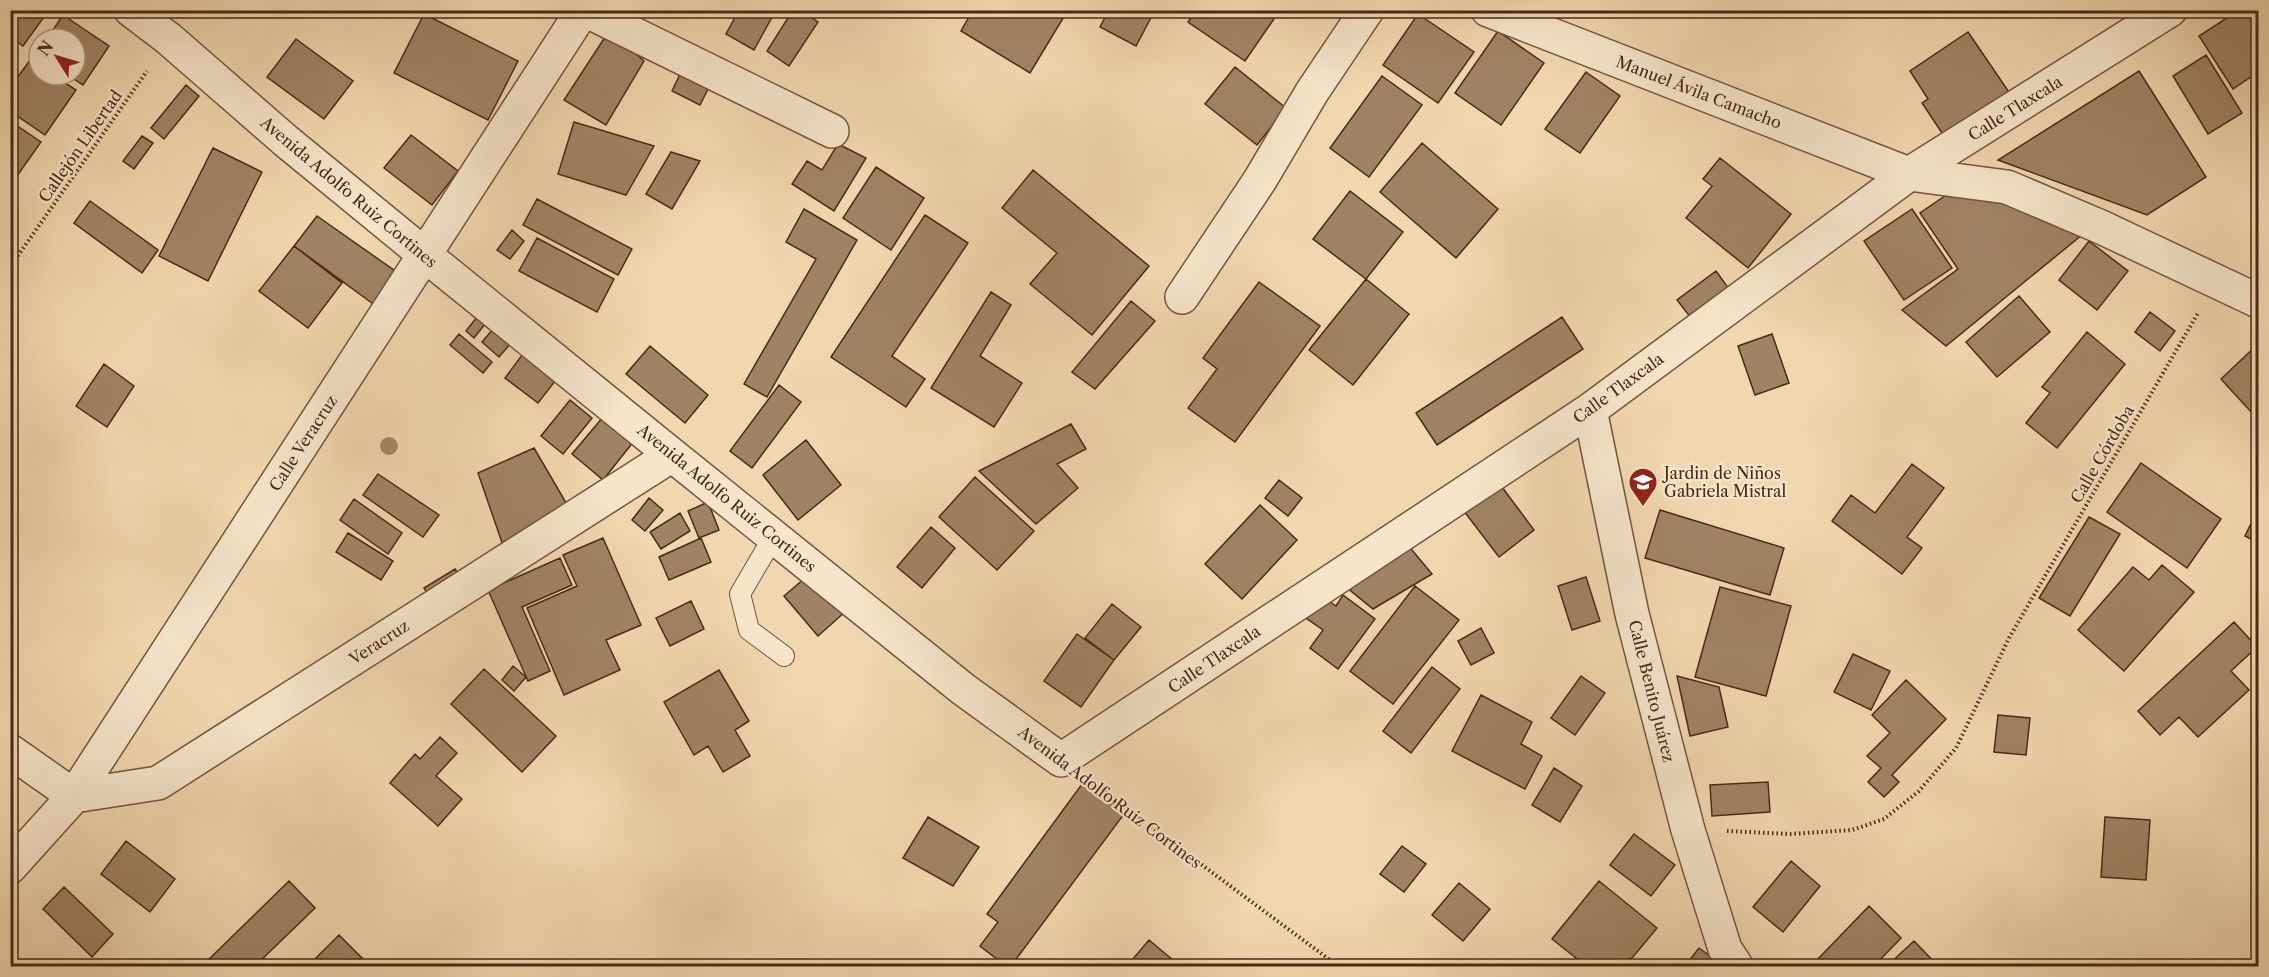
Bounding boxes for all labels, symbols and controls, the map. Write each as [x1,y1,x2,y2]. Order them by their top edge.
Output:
north arrow [27,27,87,87]
text: N [33,36,57,60]
street label: Manuel Ávila Camacho [1613,51,1785,133]
street label: Calle Tlaxcala [1964,71,2066,145]
street label: Callejón Libertad [34,86,126,206]
street label: Avenida Adolfo Ruiz Cortines [256,112,441,272]
street label: Calle Tlaxcala [1569,348,1668,428]
street label: Calle Veracruz [265,391,341,495]
street label: Calle Córdoba [2066,401,2138,507]
street label: Avenida Adolfo Ruiz Cortines [633,419,820,576]
place label: Jardin de Niños Gabriela Mistral [1661,463,1786,501]
school or university icon: Jardin de Niños Gabriela Mistral [1627,466,1659,508]
street label: Veracruz [344,615,413,669]
street label: Calle Benito Juárez [1625,618,1679,764]
street label: Calle Tlaxcala [1164,620,1265,697]
street label: Avenida Adolfo Ruiz Cortines [1014,721,1206,873]

